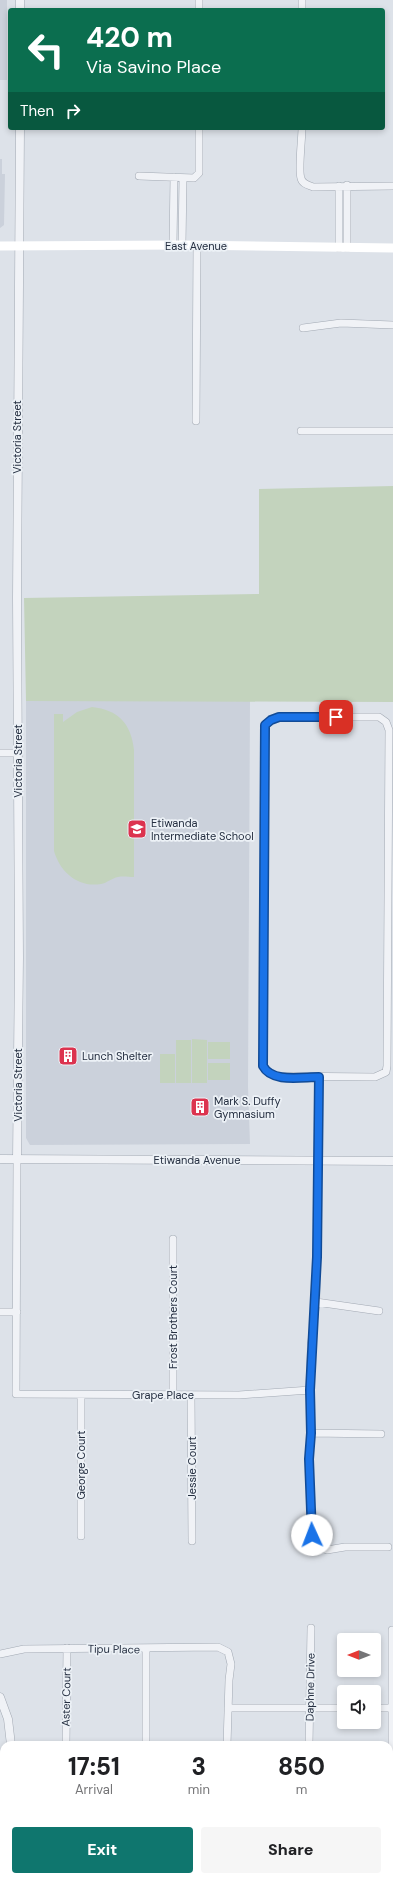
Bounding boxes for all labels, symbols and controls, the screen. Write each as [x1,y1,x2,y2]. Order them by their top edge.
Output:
text: 420 m [86,19,173,56]
icon: left [20,24,72,76]
text: Via Savino Place [86,55,221,79]
icon: right [62,100,84,122]
text: Then [20,101,54,121]
street label: East Avenue [165,239,227,253]
street label: Victoria Street [10,400,24,474]
pin [319,700,353,734]
icon: arrive [325,706,347,728]
street label: Victoria Street [11,724,25,798]
place label: Etiwanda Intermediate School [151,816,254,843]
school or university icon: Etiwanda Intermediate School [126,818,148,840]
building icon: Lunch Shelter [57,1045,79,1067]
street label: Victoria Street [11,1048,25,1122]
place label: Lunch Shelter [82,1049,152,1063]
place label: Mark S. Duffy Gymnasium [214,1094,281,1121]
building icon: Mark S. Duffy Gymnasium [189,1096,211,1118]
street label: Etiwanda Avenue [154,1153,240,1167]
street label: Frost Brothers Court [166,1265,180,1369]
street label: Grape Place [132,1388,194,1402]
street label: George Court [74,1430,88,1500]
street label: Jessie Court [185,1436,199,1500]
position arrow [291,1514,333,1556]
north arrow [337,1633,381,1677]
map controls [337,1633,381,1729]
street label: Tipu Place [88,1642,140,1656]
street label: Daphne Drive [302,1653,318,1721]
street label: Aster Court [58,1667,74,1727]
button: sound [337,1685,381,1729]
text: 17:51 [68,1751,120,1782]
text: 3 [192,1751,206,1782]
text: 850 [278,1751,325,1782]
text: Arrival [75,1781,113,1798]
text: min [188,1781,210,1798]
text: m [296,1781,307,1798]
button: Exit [12,1827,193,1873]
button: Share [201,1827,381,1873]

